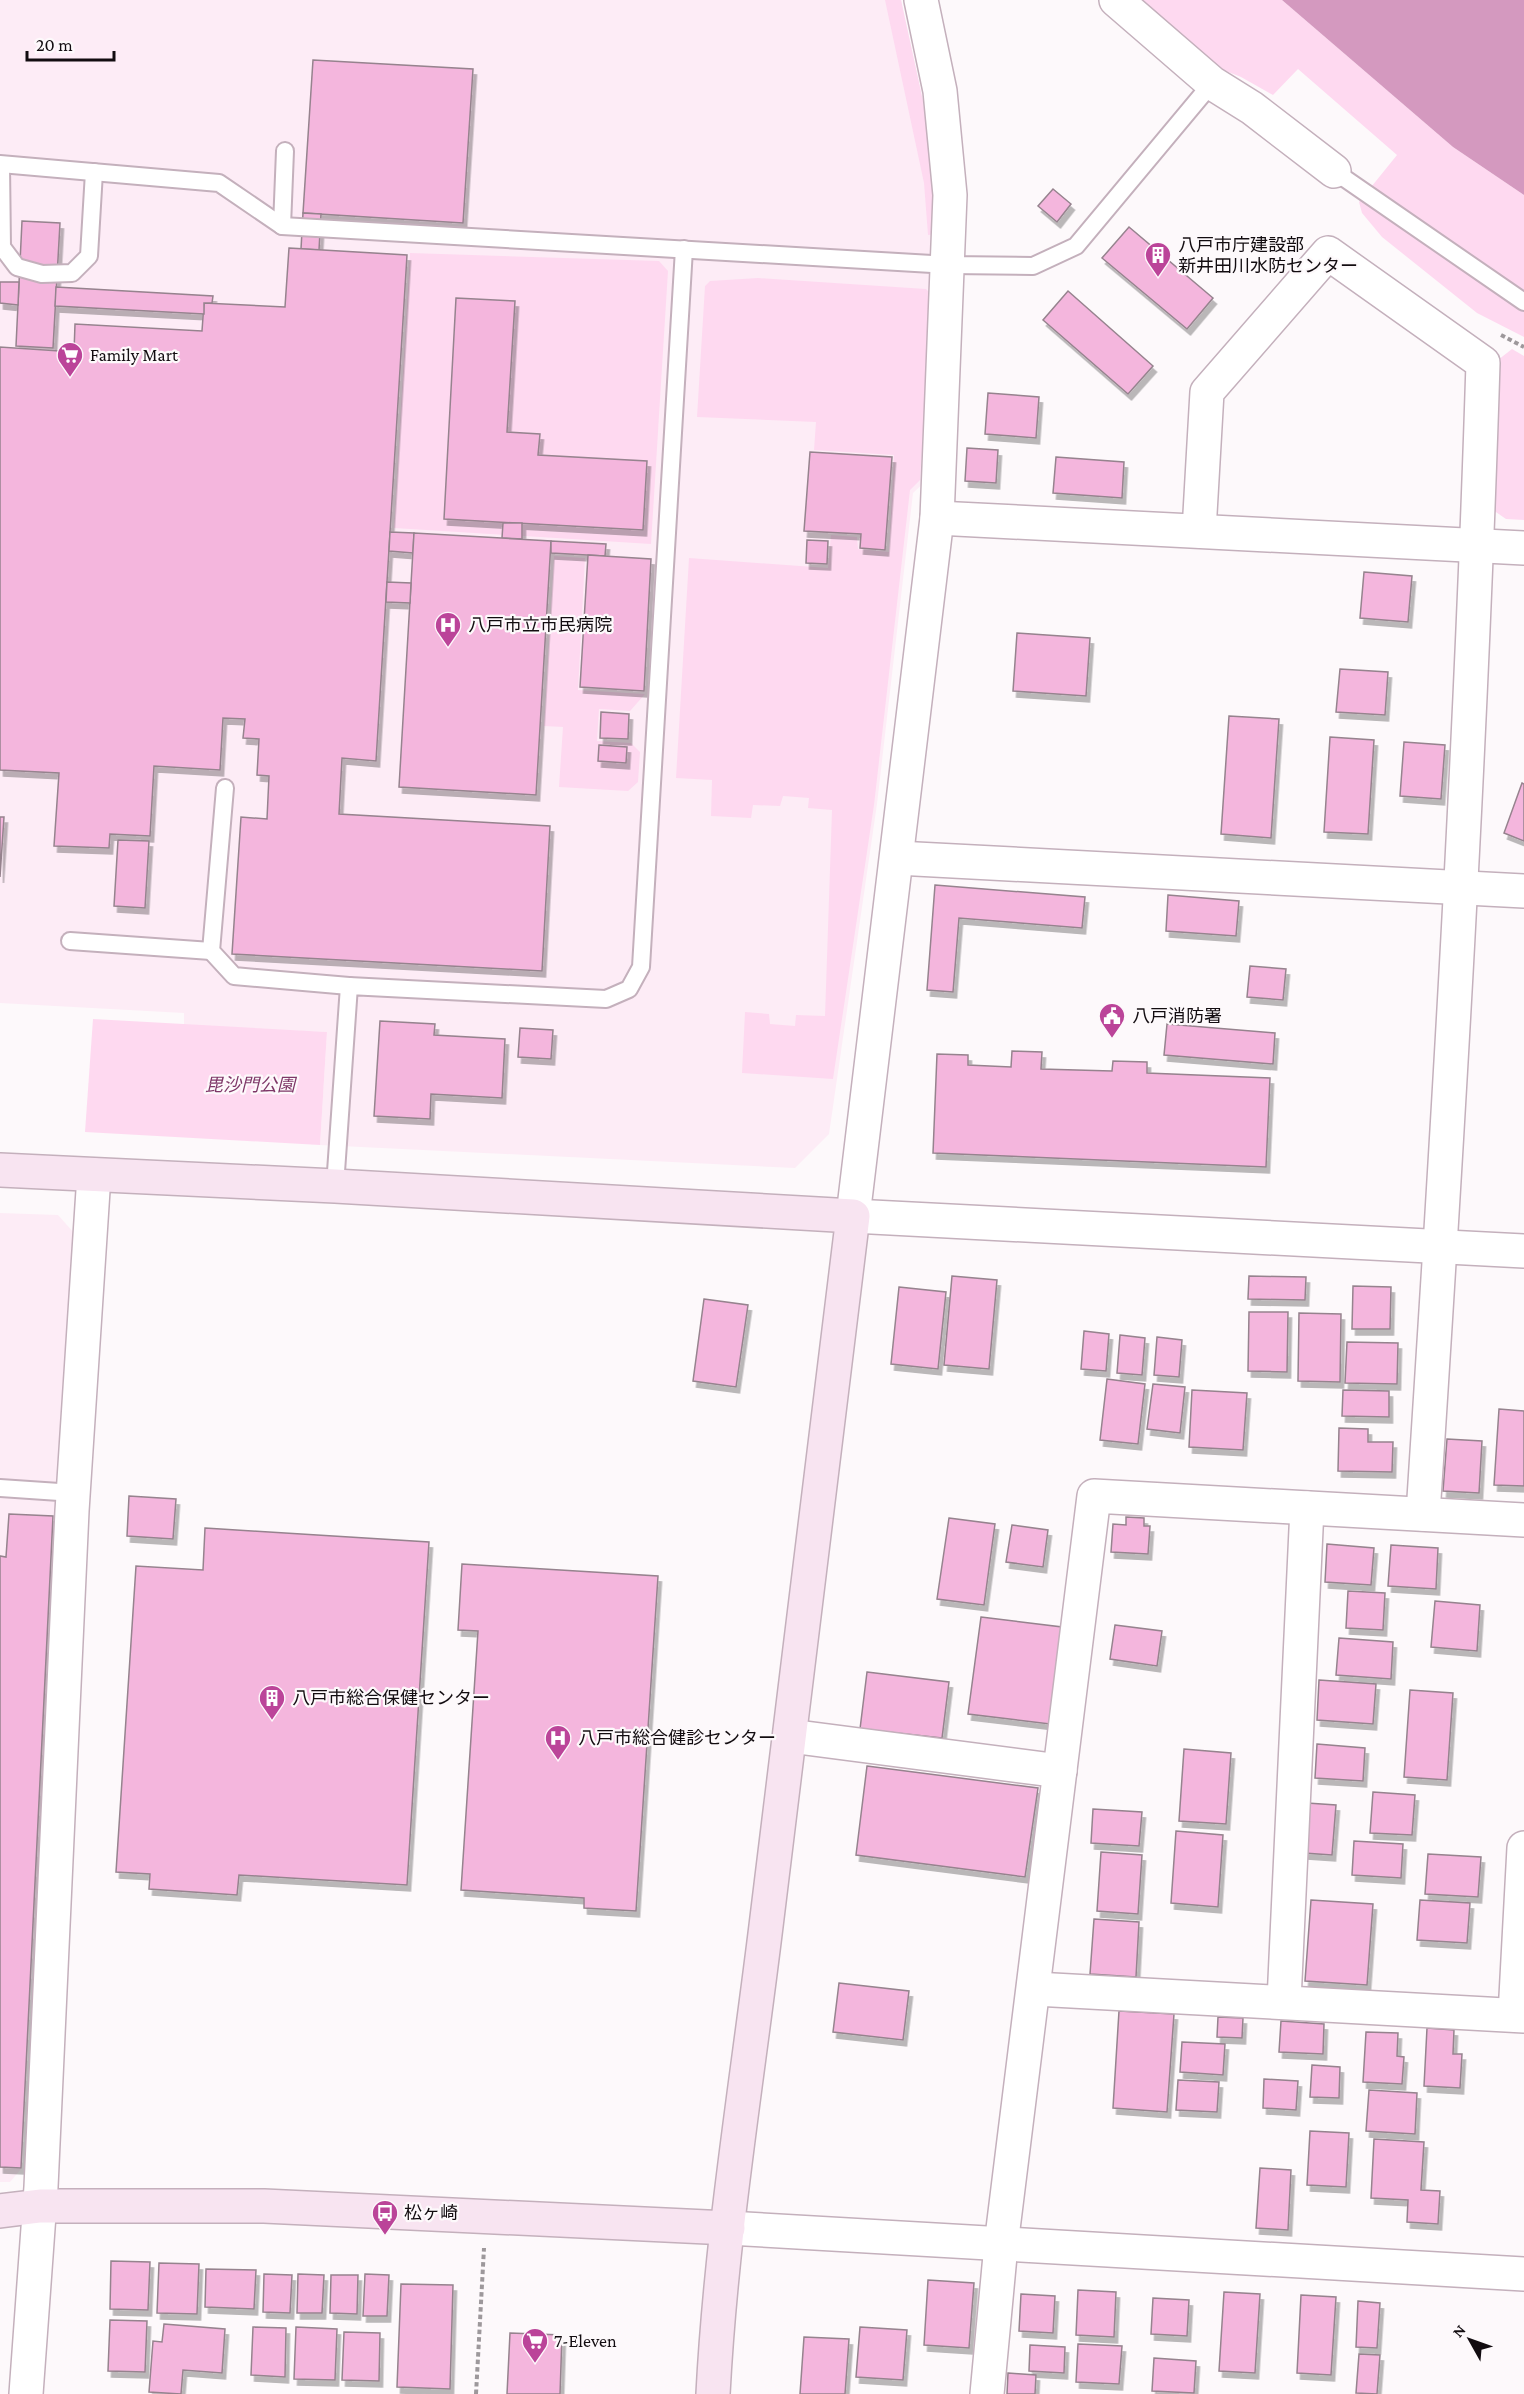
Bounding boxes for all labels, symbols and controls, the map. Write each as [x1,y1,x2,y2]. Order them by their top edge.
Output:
scale bar [27,24,114,62]
text: 20 m [36,35,73,55]
place label: 八戸市庁建設部 新井田川水防センター [1178,235,1358,276]
building icon: 八戸市庁建設部 新井田川水防センター [1143,240,1173,278]
supermarket icon: Family Mart [55,340,85,378]
place label: Family Mart [90,345,179,365]
hospital icon: 八戸市立市民病院 [433,610,463,648]
place label: 八戸市立市民病院 [468,615,612,635]
public building icon: 八戸消防署 [1097,1001,1127,1039]
place label: 八戸消防署 [1132,1006,1222,1026]
park label: 毘沙門公園 [205,1075,298,1095]
building icon: 八戸市総合保健センター [257,1683,287,1721]
place label: 八戸市総合保健センター [292,1688,490,1708]
hospital icon: 八戸市総合健診センター [543,1723,573,1761]
place label: 八戸市総合健診センター [578,1728,776,1748]
bus stop icon: 松ヶ崎 [370,2198,400,2236]
place label: 松ヶ崎 [404,2203,458,2223]
north arrow [1440,2310,1500,2370]
text: N [1449,2321,1469,2340]
supermarket icon: 7-Eleven [520,2326,550,2364]
place label: 7-Eleven [554,2331,617,2351]

